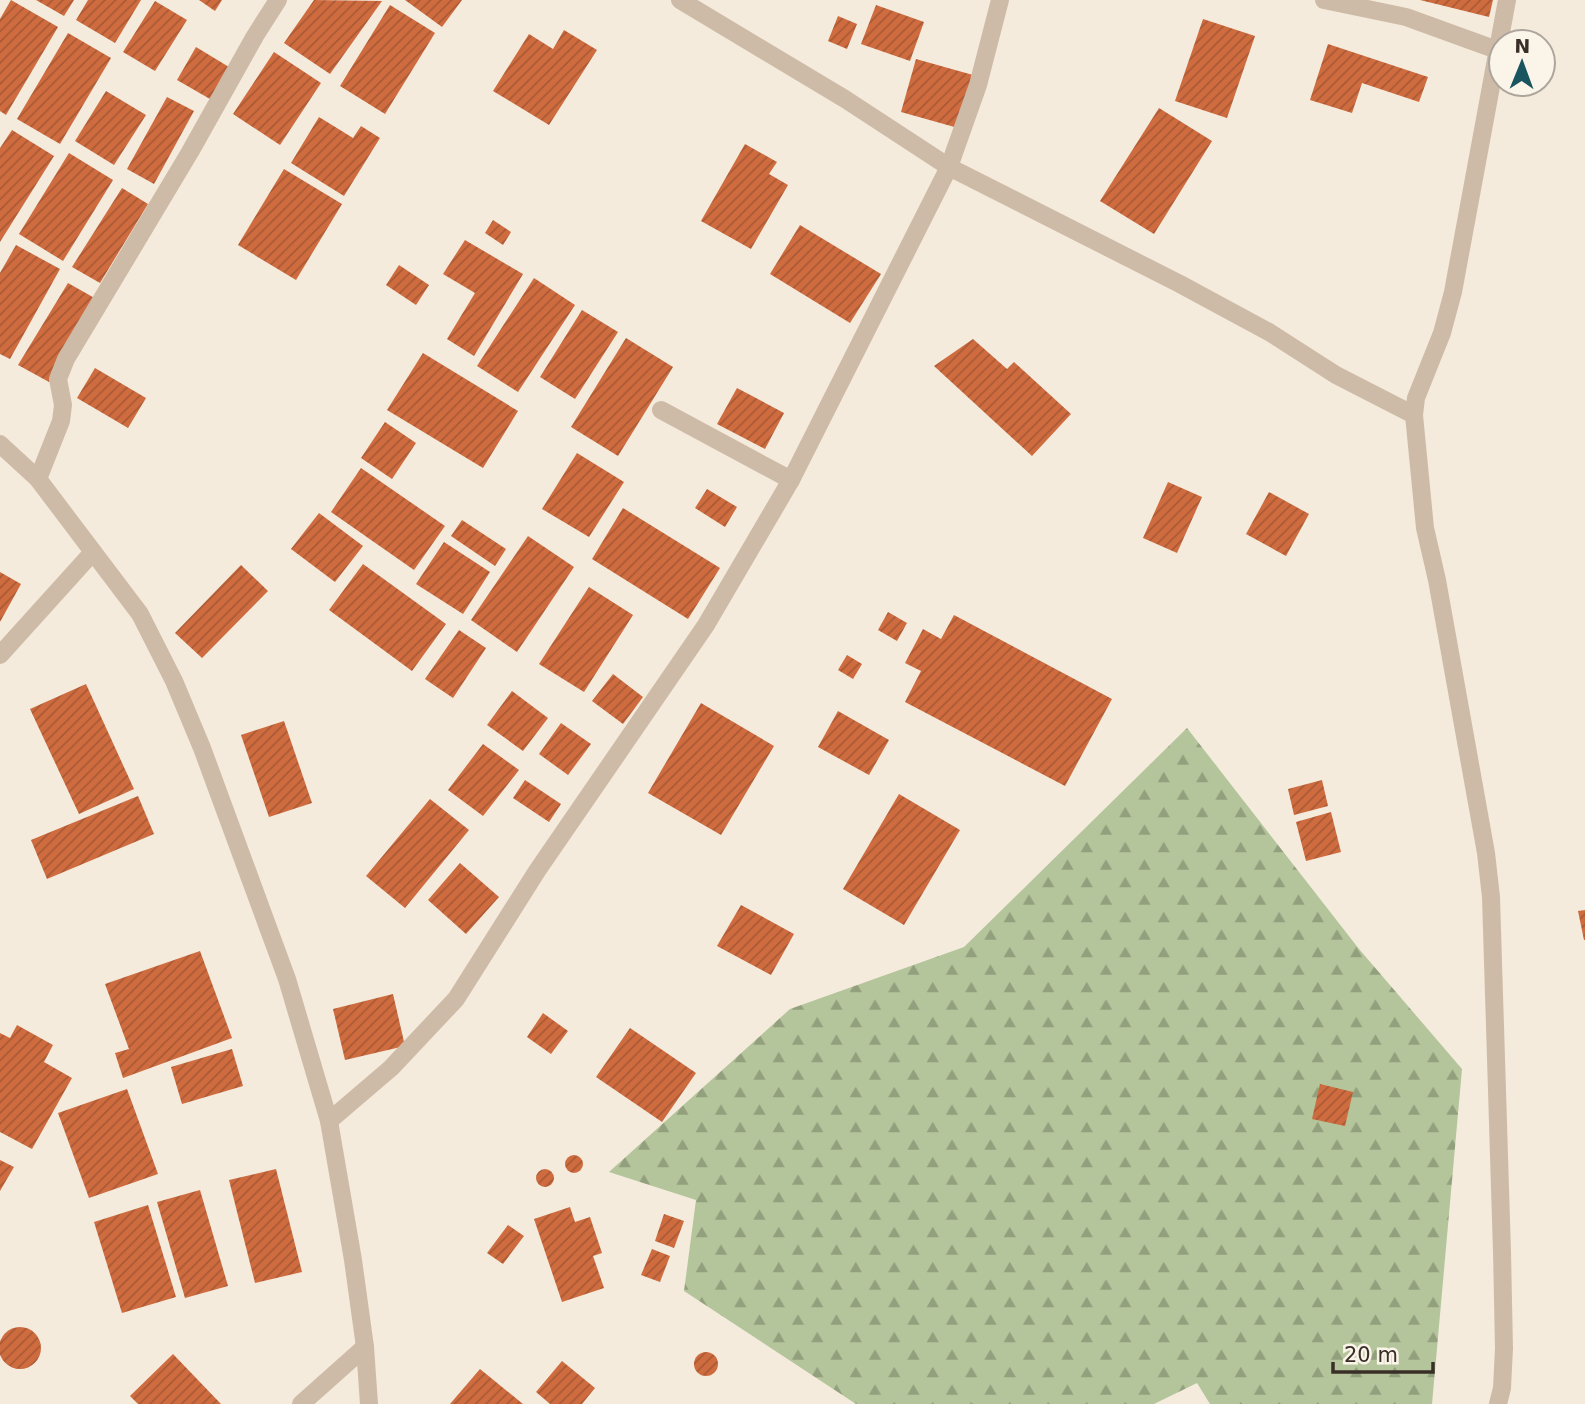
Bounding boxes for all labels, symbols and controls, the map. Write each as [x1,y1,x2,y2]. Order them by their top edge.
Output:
north arrow [1487,28,1557,98]
text: N [1514,35,1530,57]
scale bar [1333,1330,1433,1374]
text: 20 m [1344,1343,1398,1367]

